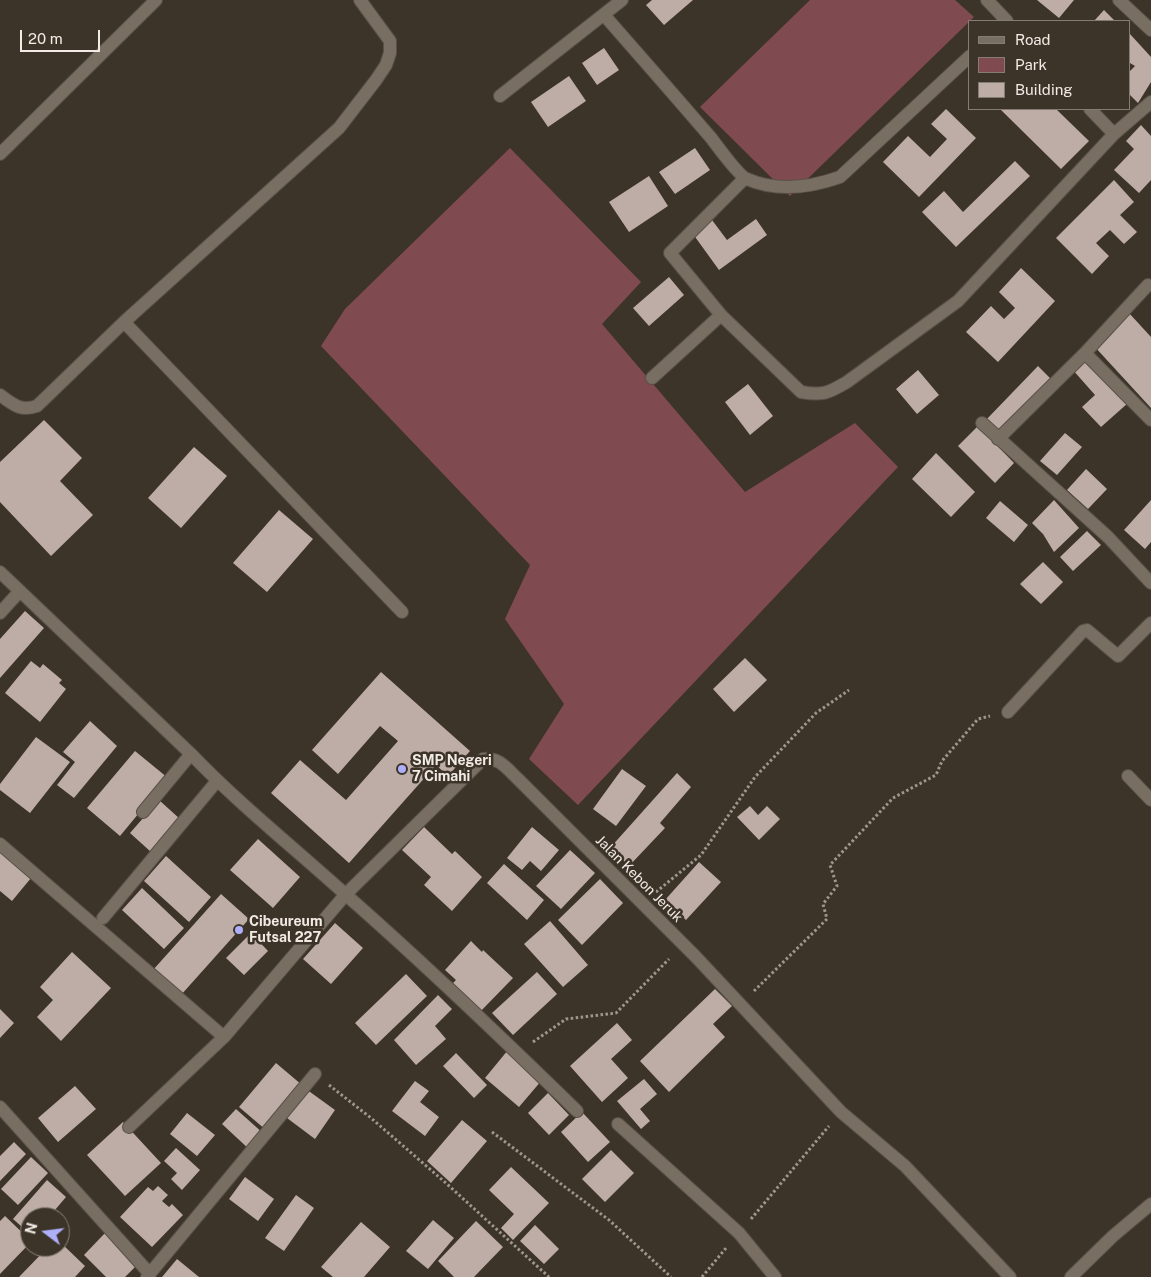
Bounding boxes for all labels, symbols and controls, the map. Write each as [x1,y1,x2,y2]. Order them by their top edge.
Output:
scale bar [22,20,102,52]
legend [968,20,1131,110]
text: 20 m [28,30,63,47]
text: Road [1015,31,1051,48]
text: Park [1015,56,1047,73]
text: Building [1015,81,1073,98]
place label: SMP Negeri 7 Cimahi [412,753,492,786]
marker: SMP Negeri 7 Cimahi [396,763,408,775]
street label: Jalan Kebon Jeruk [592,832,686,926]
place label: Cibeureum Futsal 227 [249,914,322,946]
marker: Cibeureum Futsal 227 [233,924,245,936]
north arrow [20,1207,70,1257]
text: N [22,1221,41,1236]

